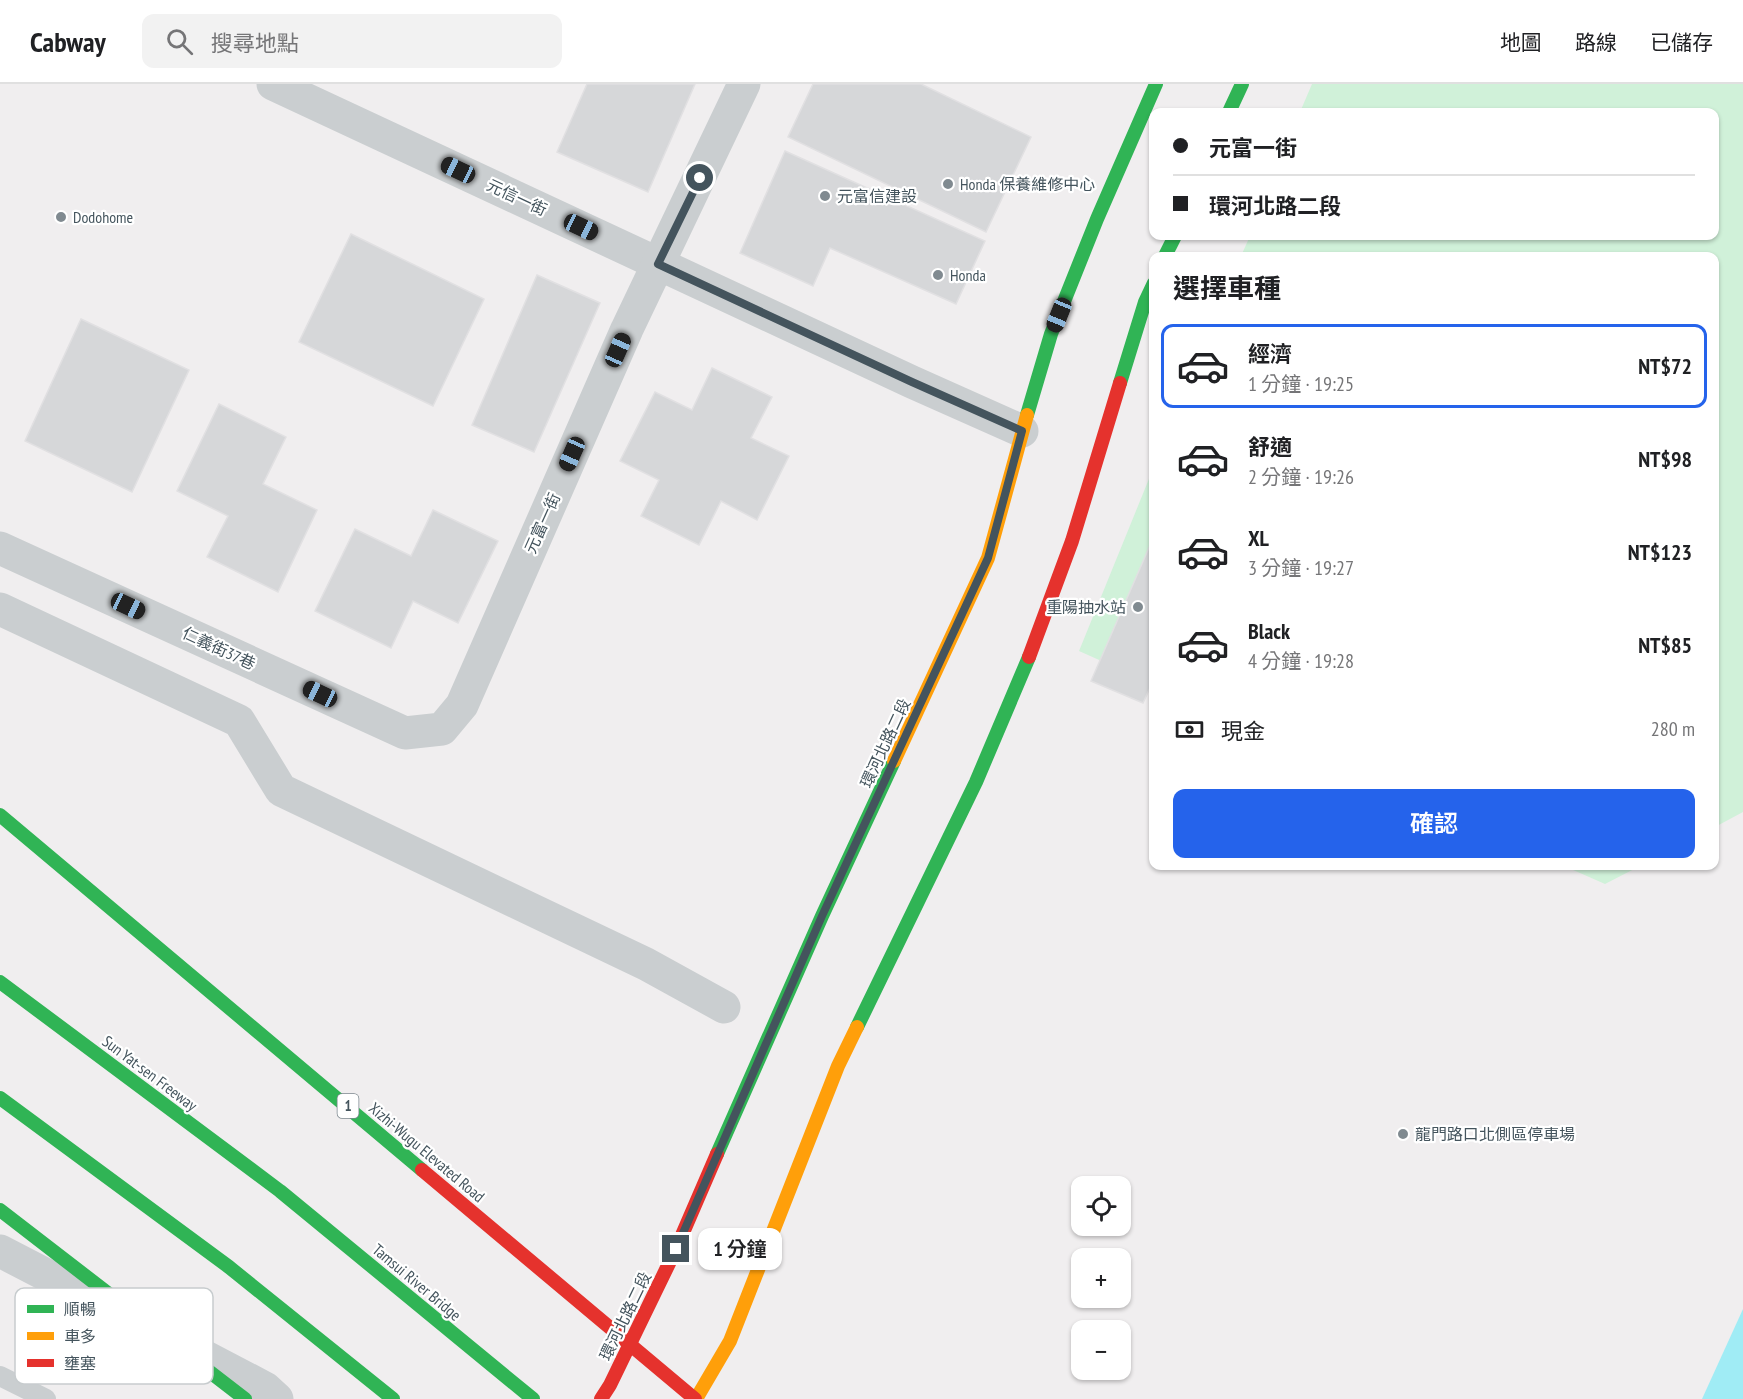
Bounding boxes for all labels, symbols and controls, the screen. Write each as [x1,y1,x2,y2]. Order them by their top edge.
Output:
search box [142,14,562,68]
text: Cabway [30,23,106,60]
icon: search [163,25,196,58]
text: 搜尋地點 [211,29,299,57]
text: 地圖 [1500,29,1542,56]
text: 路線 [1575,29,1617,56]
text: 已儲存 [1650,29,1713,56]
text: 元富一街 [1209,134,1297,162]
car [438,154,478,186]
route start [686,164,713,191]
street label: 元信一街 [484,174,550,220]
place label: Honda 保養維修中心 [960,174,1095,194]
marker: Honda 保養維修中心 [941,177,955,191]
place label: 元富信建設 [837,186,917,206]
marker: 元富信建設 [818,189,832,203]
text: 環河北路二段 [1209,192,1341,220]
place label: Dodohome [73,207,133,227]
marker: Dodohome [54,210,68,224]
car [561,211,601,243]
place label: Honda [950,265,986,285]
marker: Honda [931,268,945,282]
text: 選擇車種 [1173,271,1281,305]
car [1044,295,1074,335]
car [602,330,634,370]
icon: car [1176,339,1230,393]
text: 經濟 [1248,340,1292,368]
text: NT$72 [1638,352,1692,380]
text: 1 分鐘 · 19:25 [1248,371,1354,397]
icon: car [1176,432,1230,486]
text: 舒適 [1248,433,1292,461]
car [556,434,588,474]
text: NT$98 [1638,445,1692,473]
text: 2 分鐘 · 19:26 [1248,464,1354,490]
street label: 元富一街 [520,490,564,556]
text: XL [1248,524,1269,552]
icon: car [1176,525,1230,579]
text: NT$123 [1628,538,1692,566]
text: 3 分鐘 · 19:27 [1248,555,1354,581]
car [108,590,148,622]
place label: 重陽抽水站 [1046,597,1126,617]
marker: 重陽抽水站 [1131,600,1145,614]
text: Black [1248,617,1290,645]
icon: car [1176,618,1230,672]
street label: 仁義街37巷 [179,622,259,674]
text: NT$85 [1638,631,1692,659]
text: 4 分鐘 · 19:28 [1248,648,1354,674]
car [300,678,340,710]
street label: 環河北路二段 [856,695,914,791]
icon: cash [1173,713,1206,746]
text: 280 m [1651,716,1695,742]
text: 現金 [1221,717,1265,745]
button: 確認 [1173,789,1695,858]
street label: Sun Yat-sen Freeway [99,1031,201,1115]
road number: 1 [338,1094,358,1118]
street label: Xizhi-Wugu Elevated Road [365,1098,489,1206]
place label: 龍門路口北側區停車場 [1415,1124,1575,1144]
marker: 龍門路口北側區停車場 [1396,1127,1410,1141]
map controls [1071,1176,1131,1380]
button: locate [1071,1176,1131,1236]
callout: 1 分鐘 [697,1228,781,1270]
route end [662,1235,689,1262]
text: 1 分鐘 [713,1236,767,1262]
street label: Tamsui River Bridge [369,1239,465,1325]
button: + [1071,1248,1131,1308]
street label: 環河北路二段 [595,1268,655,1364]
legend [15,1288,213,1384]
text: 順暢 [64,1299,96,1319]
button: − [1071,1320,1131,1380]
text: 車多 [64,1326,96,1346]
text: 壅塞 [64,1353,96,1373]

